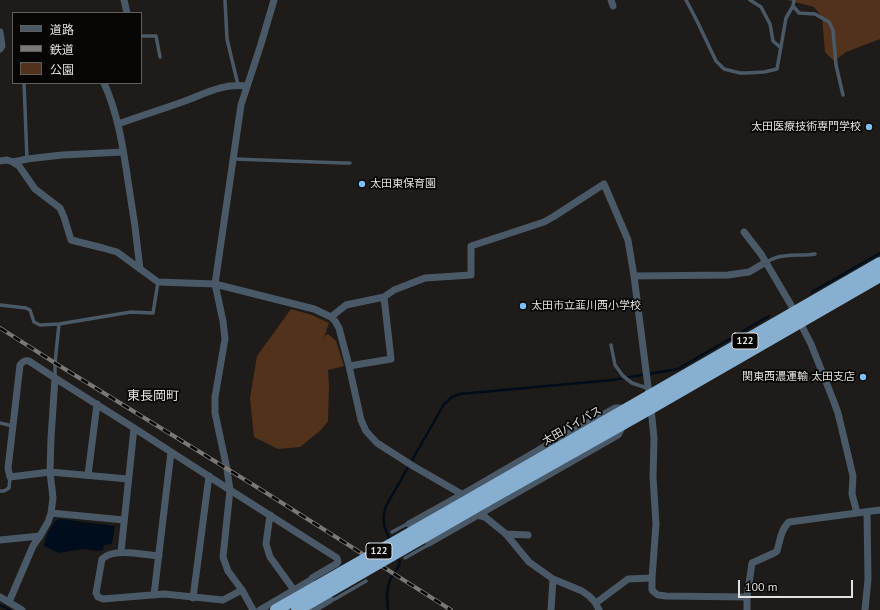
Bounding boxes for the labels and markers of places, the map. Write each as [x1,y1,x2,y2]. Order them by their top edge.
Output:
place label: 太田医療技術専門学校 [751,120,861,134]
marker: 太田医療技術専門学校 [864,122,874,132]
place label: 太田東保育園 [370,177,436,191]
marker: 太田東保育園 [357,179,367,189]
place label: 太田市立韮川西小学校 [531,299,641,313]
marker: 太田市立韮川西小学校 [518,301,528,311]
place label: 関東西濃運輸 太田支店 [742,370,855,384]
marker: 関東西濃運輸 太田支店 [858,372,868,382]

